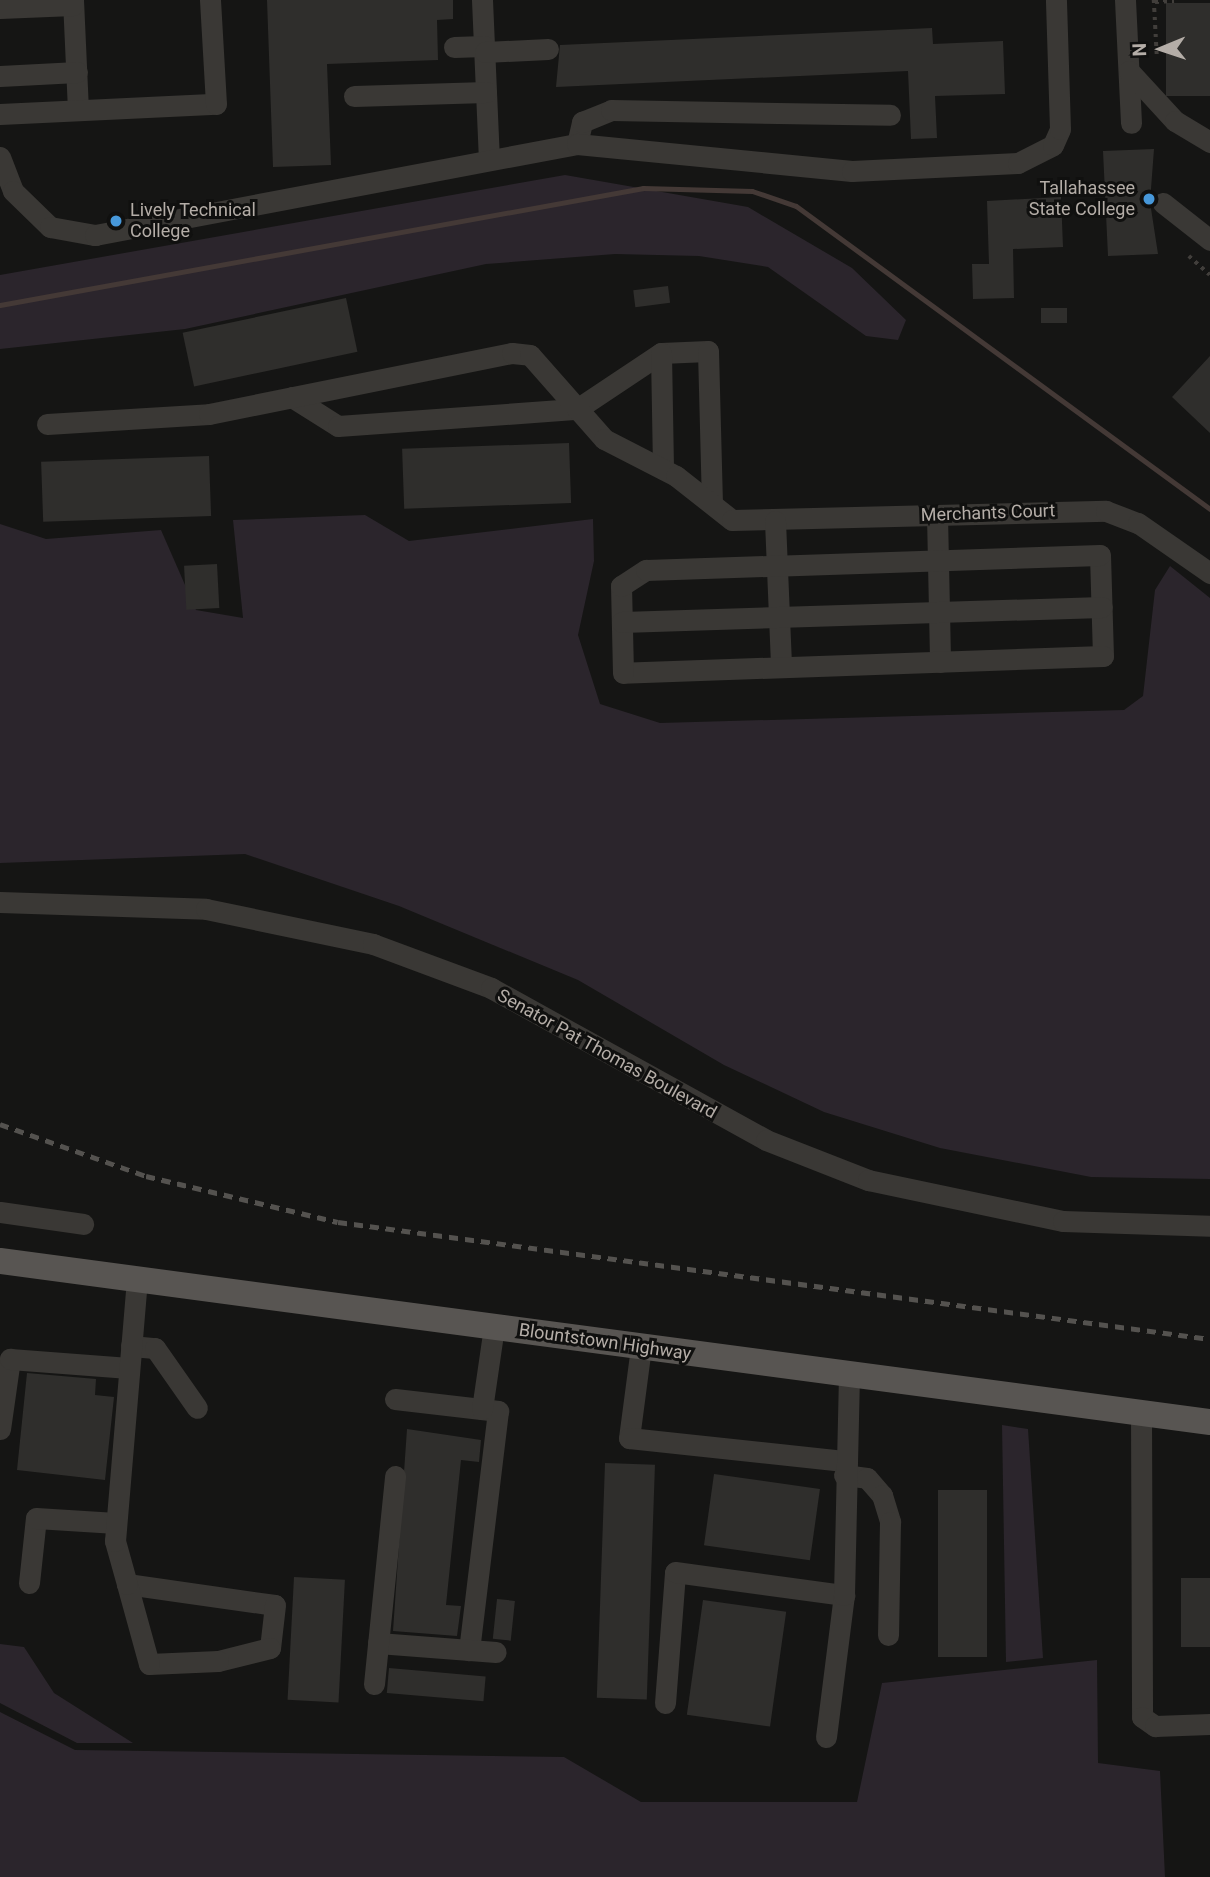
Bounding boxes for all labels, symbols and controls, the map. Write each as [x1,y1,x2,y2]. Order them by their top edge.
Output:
north arrow [1126,14,1196,84]
text: N [1128,43,1151,57]
place label: Tallahassee State College [1029,178,1135,220]
marker: Tallahassee State College [1141,191,1157,207]
place label: Lively Technical College [130,200,256,242]
marker: Lively Technical College [108,213,124,229]
street label: Merchants Court [921,500,1055,526]
street label: Senator Pat Thomas Boulevard [493,984,721,1124]
street label: Blountstown Highway [517,1319,693,1365]

